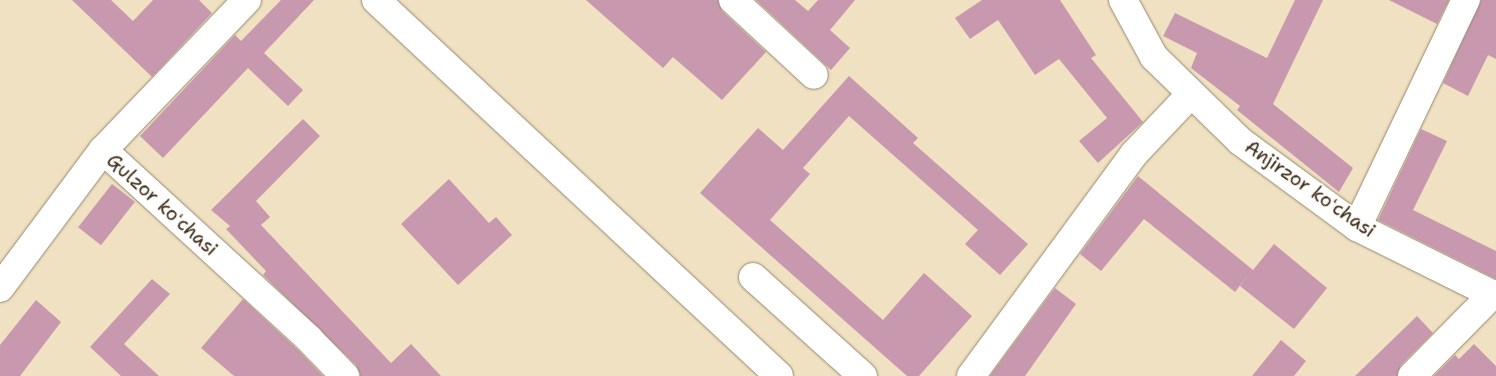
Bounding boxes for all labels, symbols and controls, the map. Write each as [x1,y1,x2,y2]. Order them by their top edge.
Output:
street label: Anjirzor koʻchasi [1240,136,1380,242]
street label: Gulzor koʻchasi [102,149,222,261]

